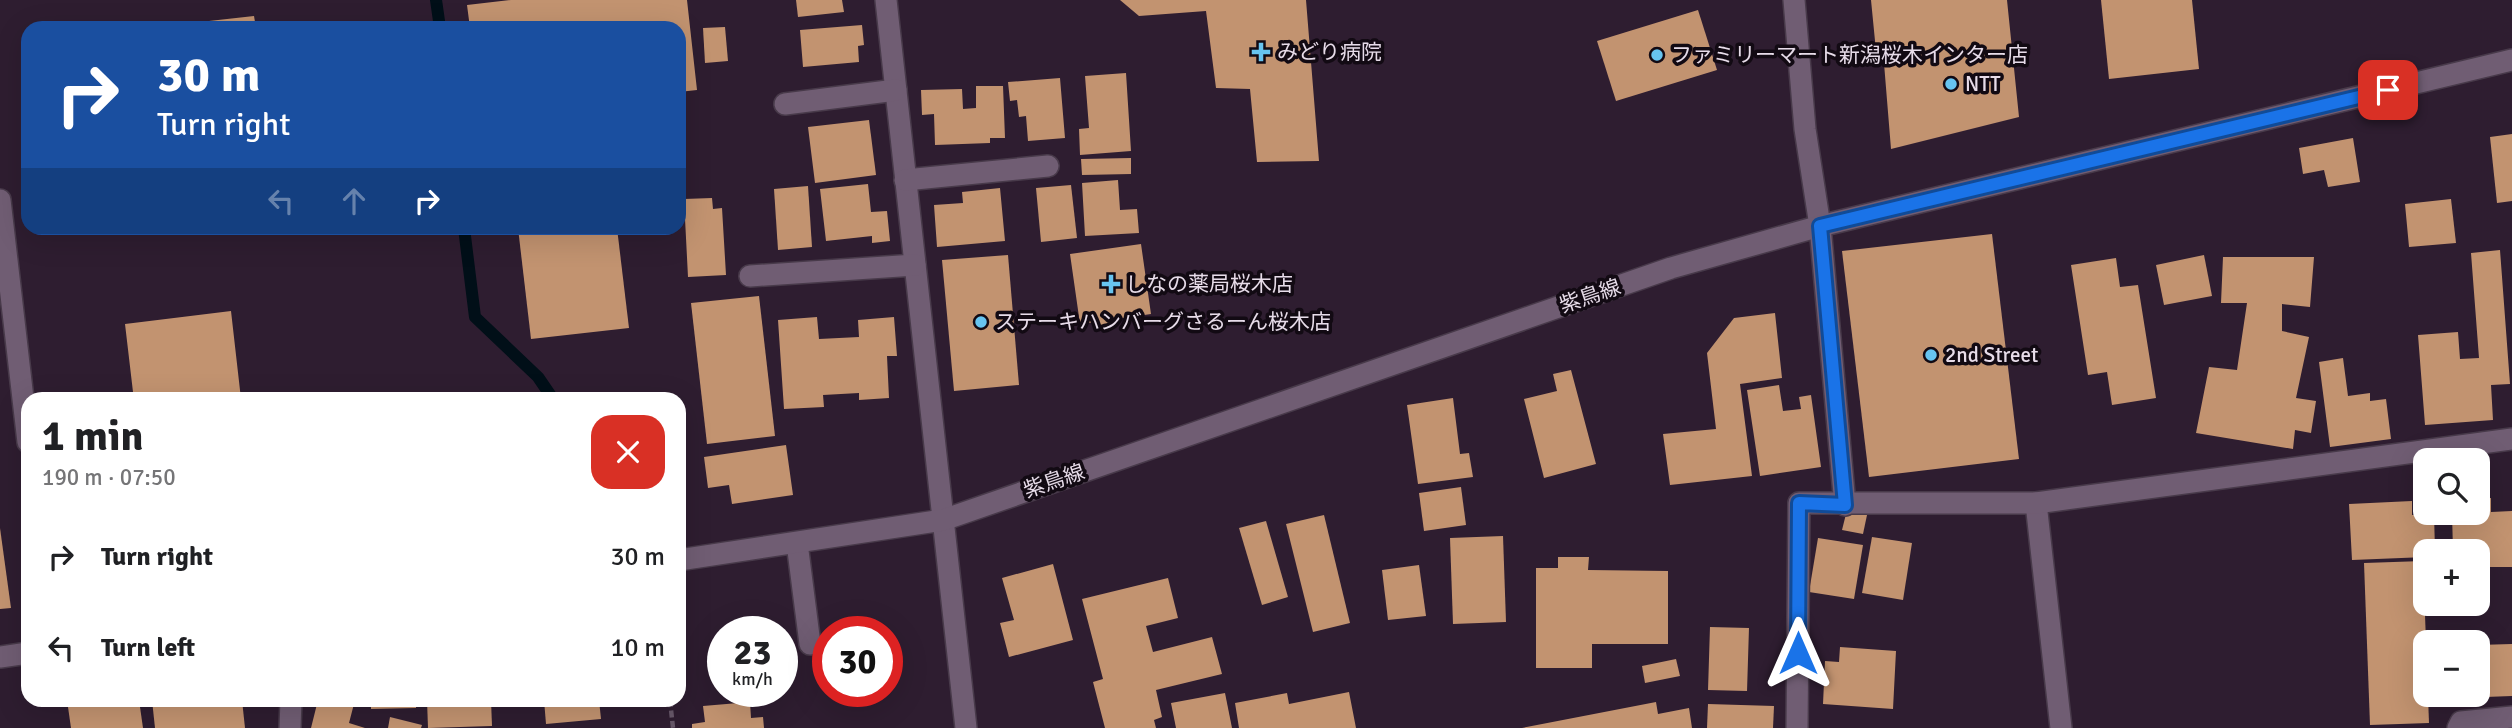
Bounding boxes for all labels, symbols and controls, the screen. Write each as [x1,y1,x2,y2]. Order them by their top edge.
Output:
place label: みどり病院 [1277,39,1382,65]
marker: みどり病院 [1251,42,1271,62]
place label: ファミリーマート新潟桜木インター店 [1671,42,2028,68]
text: 30 m [157,45,260,105]
marker: ファミリーマート新潟桜木インター店 [1649,47,1665,63]
icon: right [42,49,133,140]
pin [2358,60,2418,120]
place label: NTT [1965,71,2001,97]
icon: arrive [2369,71,2407,109]
marker: NTT [1943,76,1959,92]
text: Turn right [157,105,290,144]
icon: left [262,182,300,220]
icon: ahead [335,182,373,220]
icon: right [408,182,446,220]
place label: しなの薬局桜木店 [1125,271,1293,297]
street label: 紫鳥線 [1556,273,1624,319]
marker: しなの薬局桜木店 [1103,276,1119,292]
place label: ステーキハンバーグさるーん桜木店 [995,309,1331,335]
marker: ステーキハンバーグさるーん桜木店 [973,314,989,330]
place label: 2nd Street [1945,342,2038,368]
marker: 2nd Street [1923,347,1939,363]
text: 1 min [42,411,143,462]
button: close [591,415,665,489]
map controls [2413,448,2490,707]
button: search [2413,448,2490,525]
street label: 紫鳥線 [1020,458,1088,504]
text: 190 m · 07:50 [42,463,176,492]
icon: right [42,538,80,576]
button: + [2413,539,2490,616]
text: Turn right [101,541,213,573]
text: 30 m [610,541,665,573]
speed limit sign: 30 [812,616,903,707]
position arrow [1761,616,1835,690]
icon: left [42,629,80,667]
button: − [2413,630,2490,707]
text: 23 [734,631,771,674]
text: Turn left [101,632,195,664]
text: 10 m [610,632,665,664]
text: km/h [732,668,773,690]

